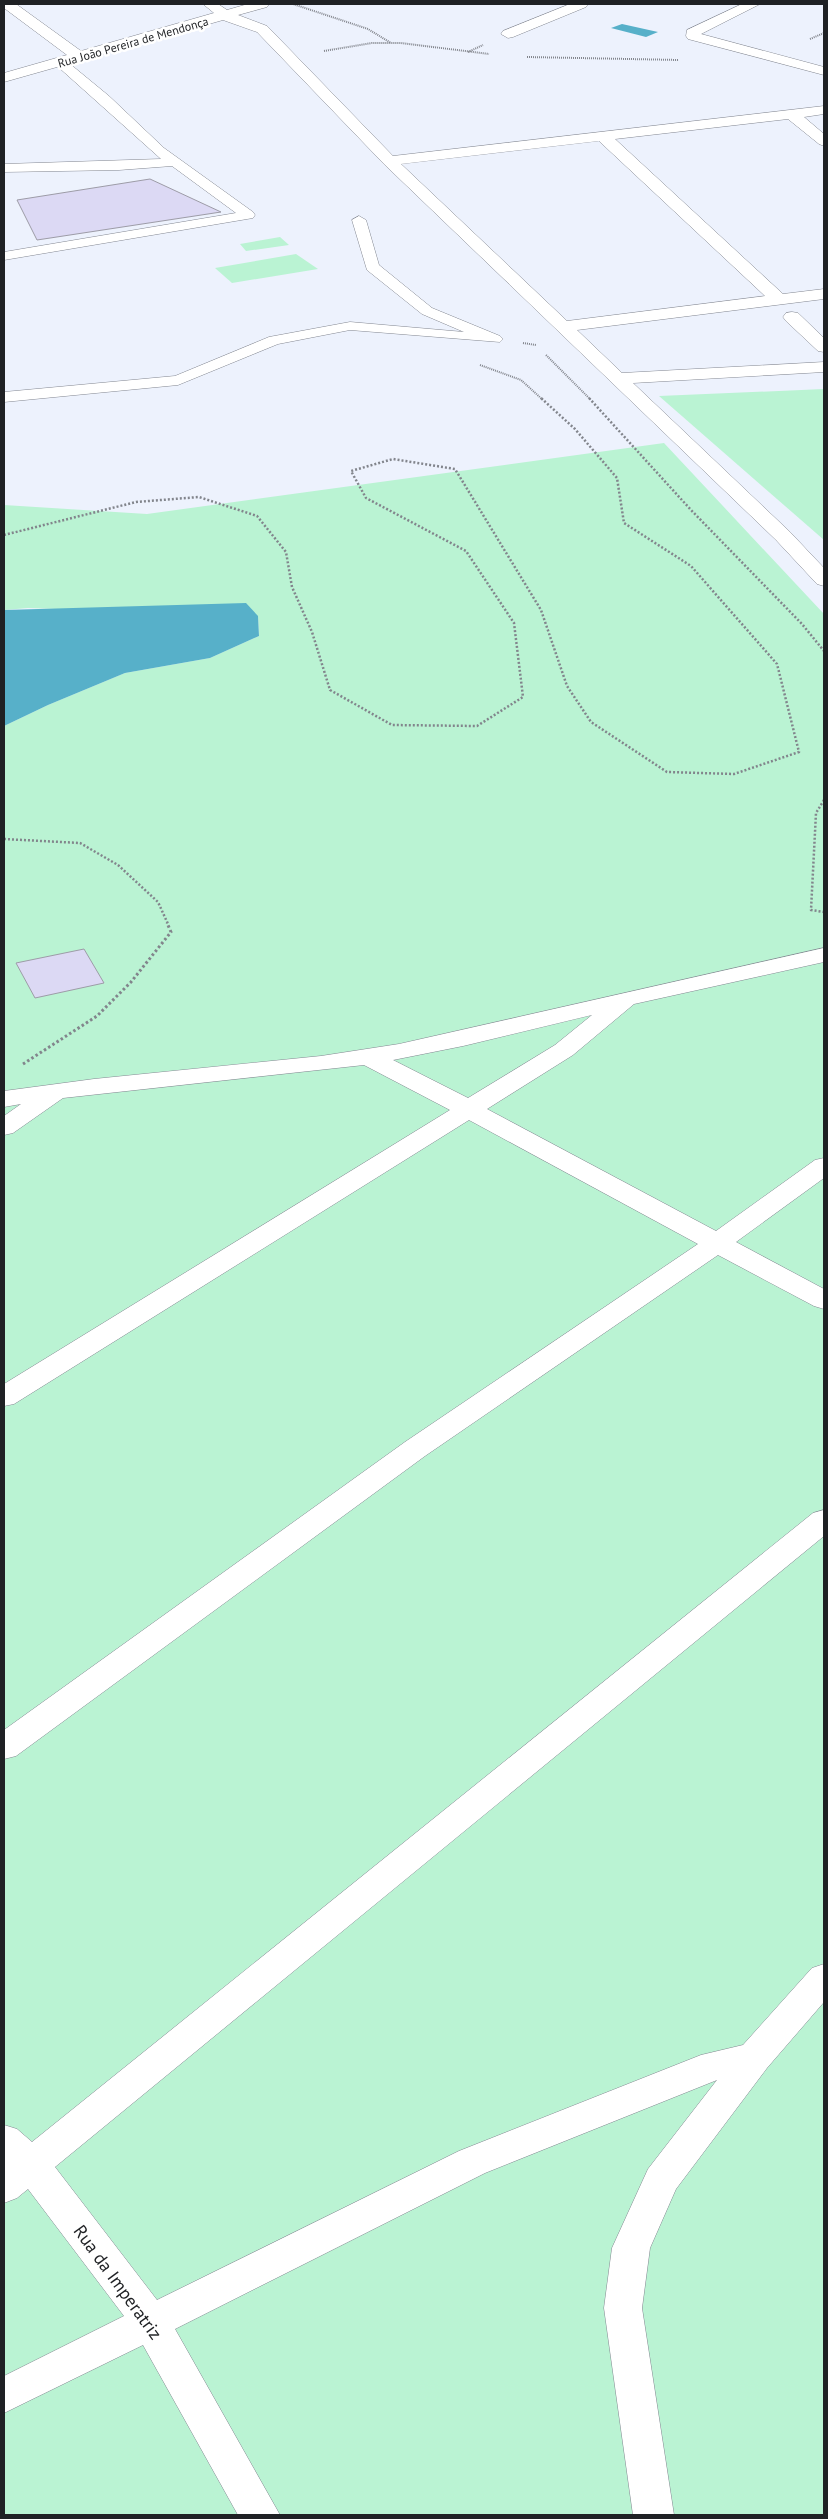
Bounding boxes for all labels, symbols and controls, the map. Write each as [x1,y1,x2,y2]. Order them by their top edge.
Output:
street label: Rua João Pereira de Mendonça [56,13,210,71]
street label: Rua da Imperatriz [69,2220,167,2344]

